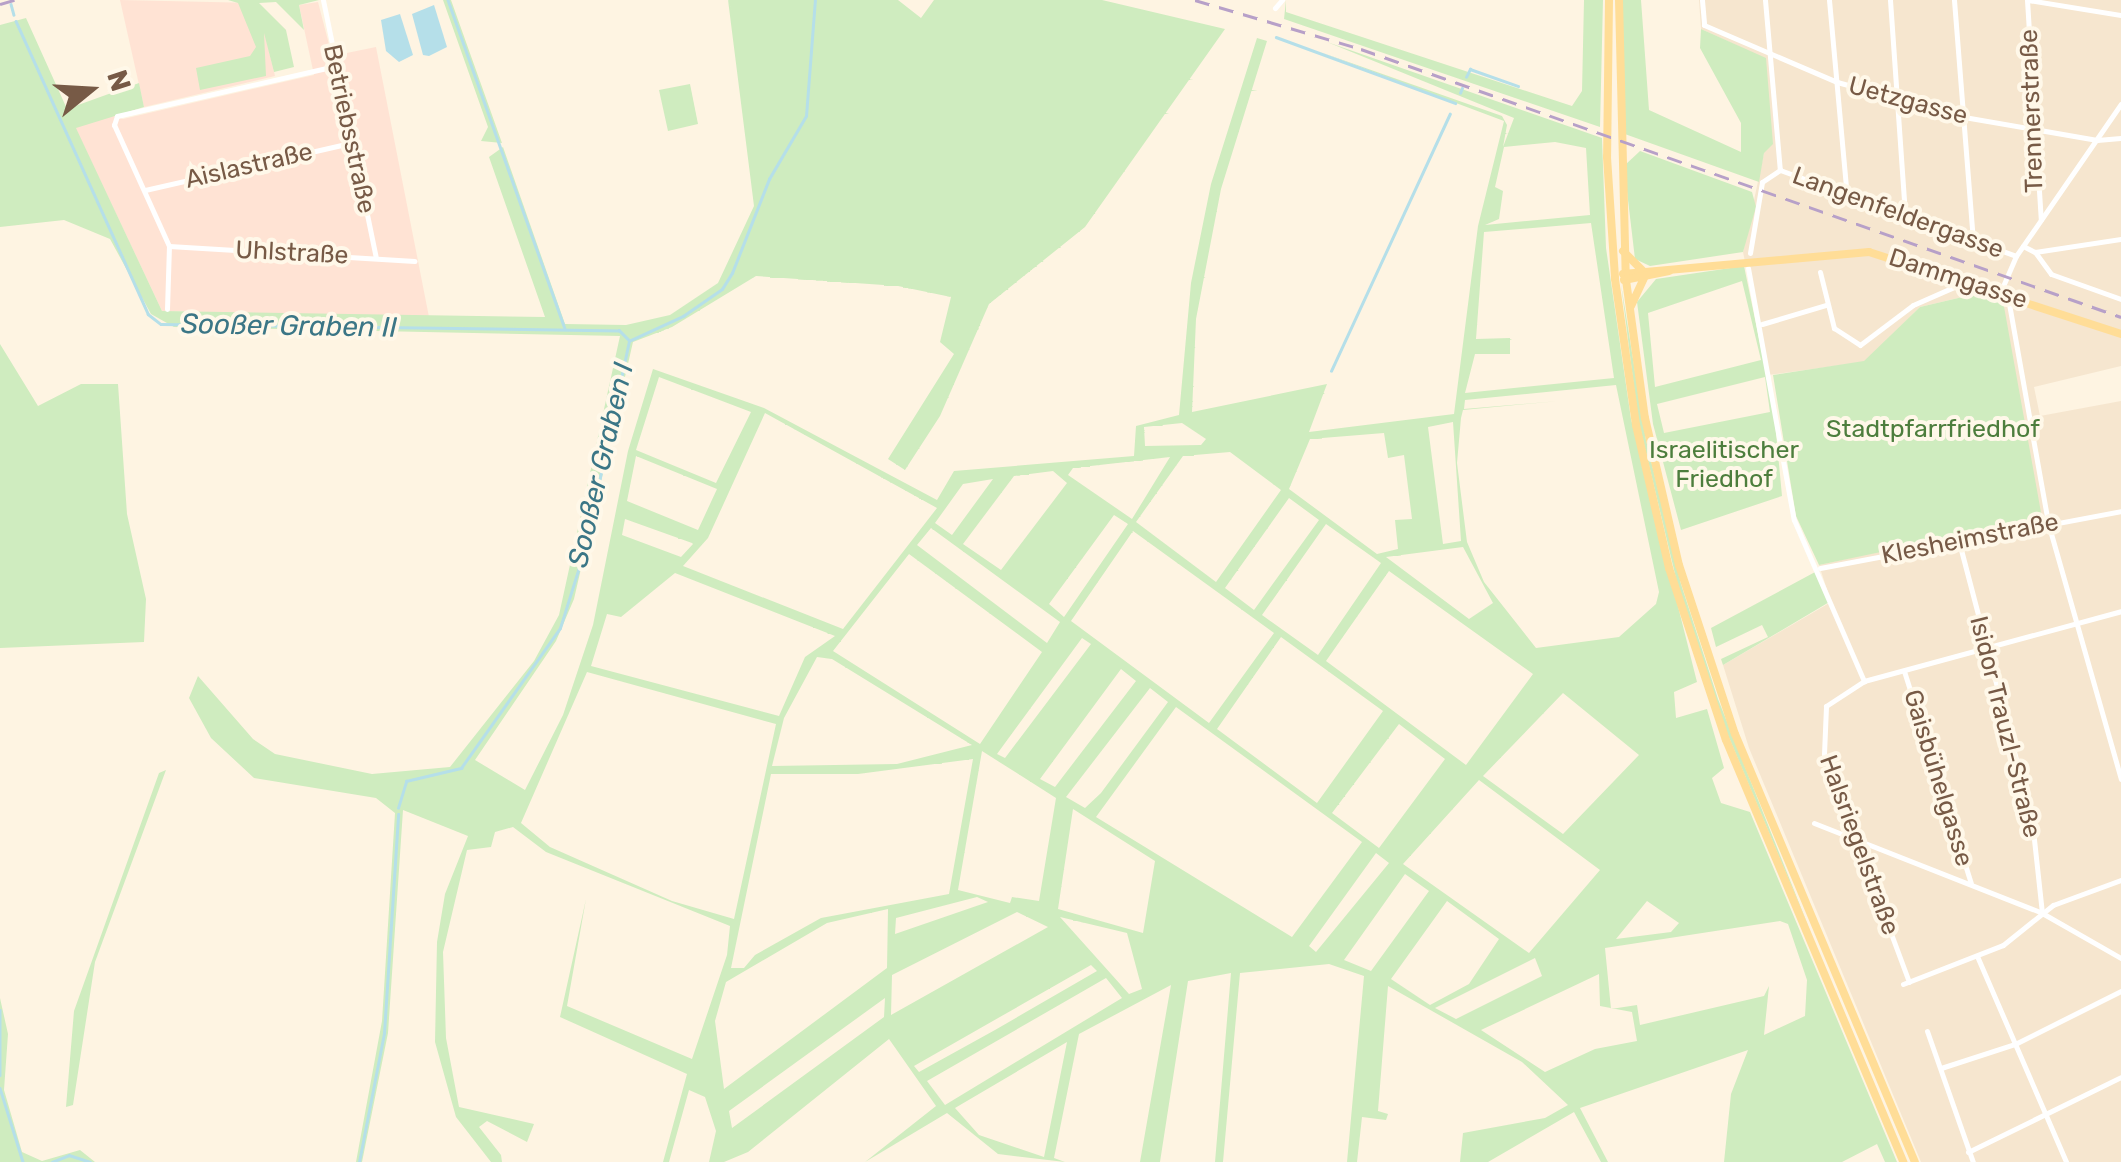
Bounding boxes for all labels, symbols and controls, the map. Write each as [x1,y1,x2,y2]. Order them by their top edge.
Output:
street label: Trennerstraße [2014,29,2050,193]
north arrow [40,40,140,140]
street label: Betriebsstraße [316,42,382,216]
text: N [100,66,138,95]
street label: Uetzgasse [1845,71,1971,131]
street label: Aislastraße [182,137,316,195]
street label: Langenfeldergasse [1788,161,2008,265]
street label: Uhlstraße [235,235,349,271]
street label: Dammgasse [1885,243,2031,315]
water label: Sooßer Graben II [180,307,398,345]
water label: Sooßer Graben I [561,359,641,571]
park label: Stadtpfarrfriedhof [1826,414,2040,444]
park label: Israelitischer Friedhof [1649,436,1799,495]
street label: Klesheimstraße [1879,507,2061,571]
street label: Isidor Trauzl-Straße [1963,612,2047,842]
street label: Gaisbühelgasse [1897,686,1979,870]
street label: Halsriegelstraße [1813,751,1905,939]

